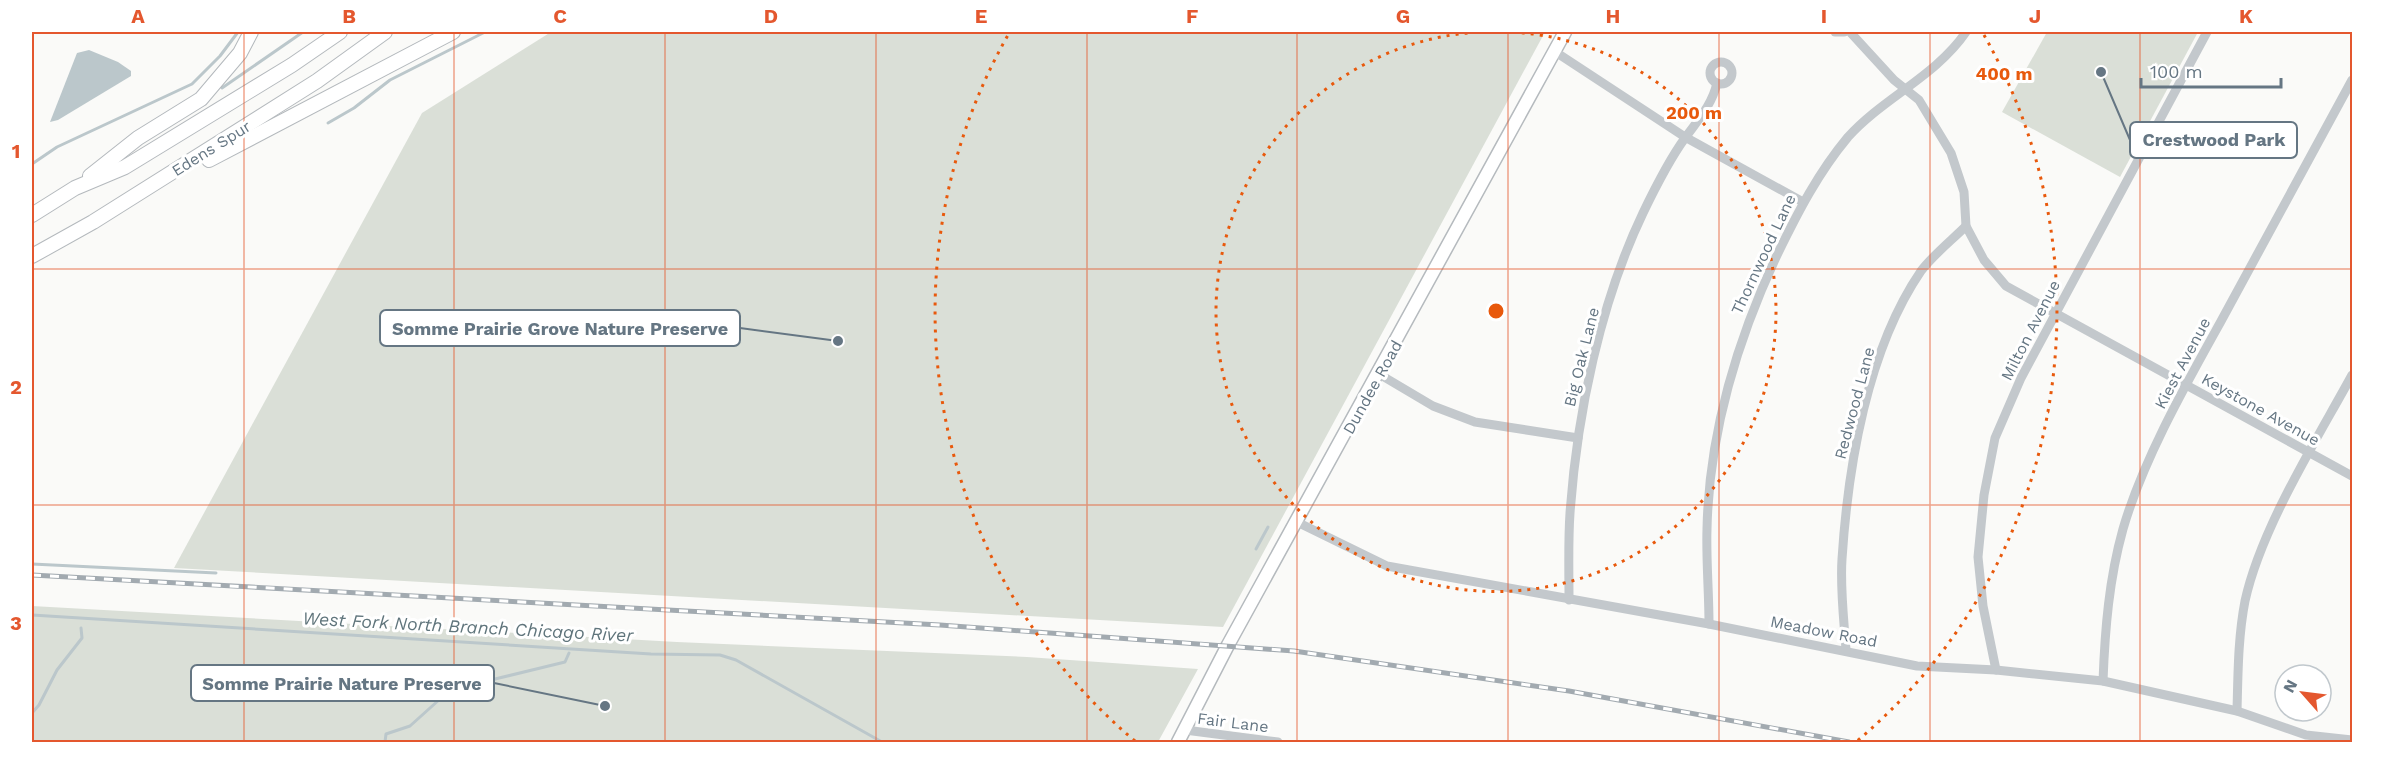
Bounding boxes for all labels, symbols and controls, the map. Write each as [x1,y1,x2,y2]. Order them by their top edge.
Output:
text: A [131,4,145,28]
text: B [342,4,356,28]
text: C [553,4,567,28]
text: D [764,4,778,28]
text: E [975,4,987,28]
text: F [1186,4,1198,28]
text: G [1396,4,1410,28]
text: H [1606,4,1620,28]
text: I [1821,4,1827,28]
text: J [2029,4,2041,28]
text: K [2239,4,2253,28]
scale bar [2141,51,2280,89]
text: 100 m [2150,61,2203,82]
text: 400 m [1976,63,2032,84]
text: 200 m [1666,102,1722,123]
street label: Edens Spur [168,116,255,180]
callout: Crestwood Park [2130,122,2297,158]
text: Crestwood Park [2142,129,2286,150]
text: 1 [12,139,20,163]
street label: Thornwood Lane [1727,191,1800,317]
street label: Milton Avenue [1997,277,2064,384]
centre of rings [1486,301,1506,321]
street label: Big Oak Lane [1560,306,1603,409]
callout: Somme Prairie Grove Nature Preserve [380,310,740,346]
street label: Kiest Avenue [2150,314,2214,412]
text: Somme Prairie Grove Nature Preserve [392,318,728,339]
street label: Dundee Road [1339,337,1406,437]
street label: Redwood Lane [1830,345,1879,461]
street label: Keystone Avenue [2198,369,2323,450]
text: 2 [10,375,22,399]
water label: West Fork North Branch Chicago River [302,607,635,646]
text: 3 [10,611,22,635]
street label: Meadow Road [1769,612,1879,651]
north arrow [2273,663,2333,723]
callout: Somme Prairie Nature Preserve [191,665,494,701]
text: Somme Prairie Nature Preserve [202,673,482,694]
text: N [2279,676,2301,696]
street label: Fair Lane [1196,709,1270,736]

